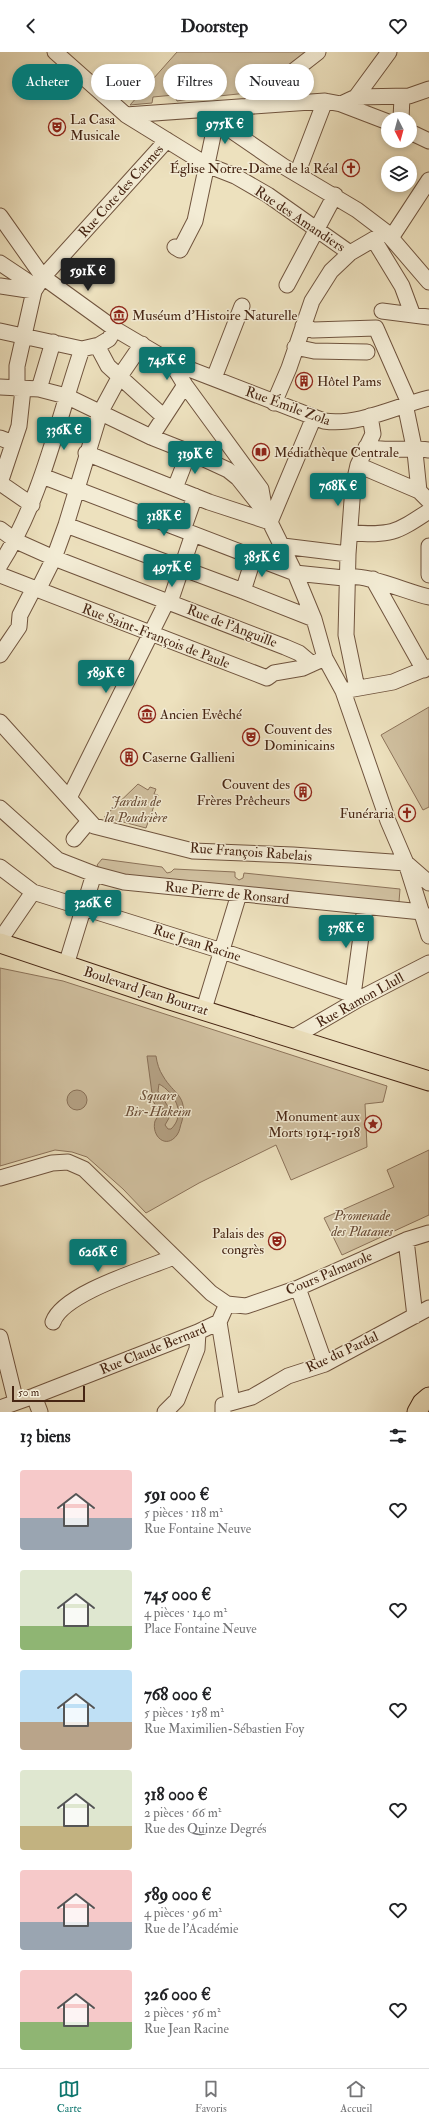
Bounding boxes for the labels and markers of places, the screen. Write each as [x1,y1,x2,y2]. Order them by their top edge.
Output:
place label: La Casa Musicale [70,111,120,144]
pin: 975K € [192,111,258,145]
theatre icon: La Casa Musicale [47,117,67,137]
church icon: Église Notre-Dame de la Réal [341,158,361,178]
place label: Église Notre-Dame de la Réal [170,160,338,177]
pin: 591K € [55,258,121,292]
museum icon: Muséum d’Histoire Naturelle [109,305,129,325]
place label: Muséum d’Histoire Naturelle [132,307,297,324]
pin: 745K € [134,347,200,381]
building icon: Hôtel Pams [294,371,314,391]
place label: Hôtel Pams [317,373,381,390]
pin: 336K € [31,417,97,451]
pin: 319K € [162,441,228,475]
library icon: Médiathèque Centrale [251,442,271,462]
place label: Médiathèque Centrale [274,444,399,461]
pin: 768K € [305,473,371,507]
pin: 318K € [131,503,197,537]
pin: 385K € [229,544,295,578]
pin: 497K € [139,554,205,588]
pin: 589K € [73,660,139,694]
museum icon: Ancien Evêché [137,704,157,724]
place label: Ancien Evêché [159,706,242,723]
place label: Couvent des Dominicains [264,721,335,754]
theatre icon: Couvent des Dominicains [241,727,261,747]
building icon: Caserne Gallieni [119,747,139,767]
place label: Caserne Gallieni [142,749,235,766]
place label: Couvent des Frères Prêcheurs [197,776,290,809]
building icon: Couvent des Frères Prêcheurs [293,782,313,802]
church icon: Funéraria [397,803,417,823]
place label: Funéraria [340,805,394,822]
pin: 326K € [60,890,126,924]
pin: 378K € [313,915,379,949]
place label: Monument aux Morts 1914-1918 [268,1108,361,1141]
place icon: Monument aux Morts 1914-1918 [363,1114,383,1134]
place label: Palais des congrès [212,1225,264,1258]
theatre icon: Palais des congrès [267,1231,287,1251]
pin: 626K € [65,1239,131,1273]

